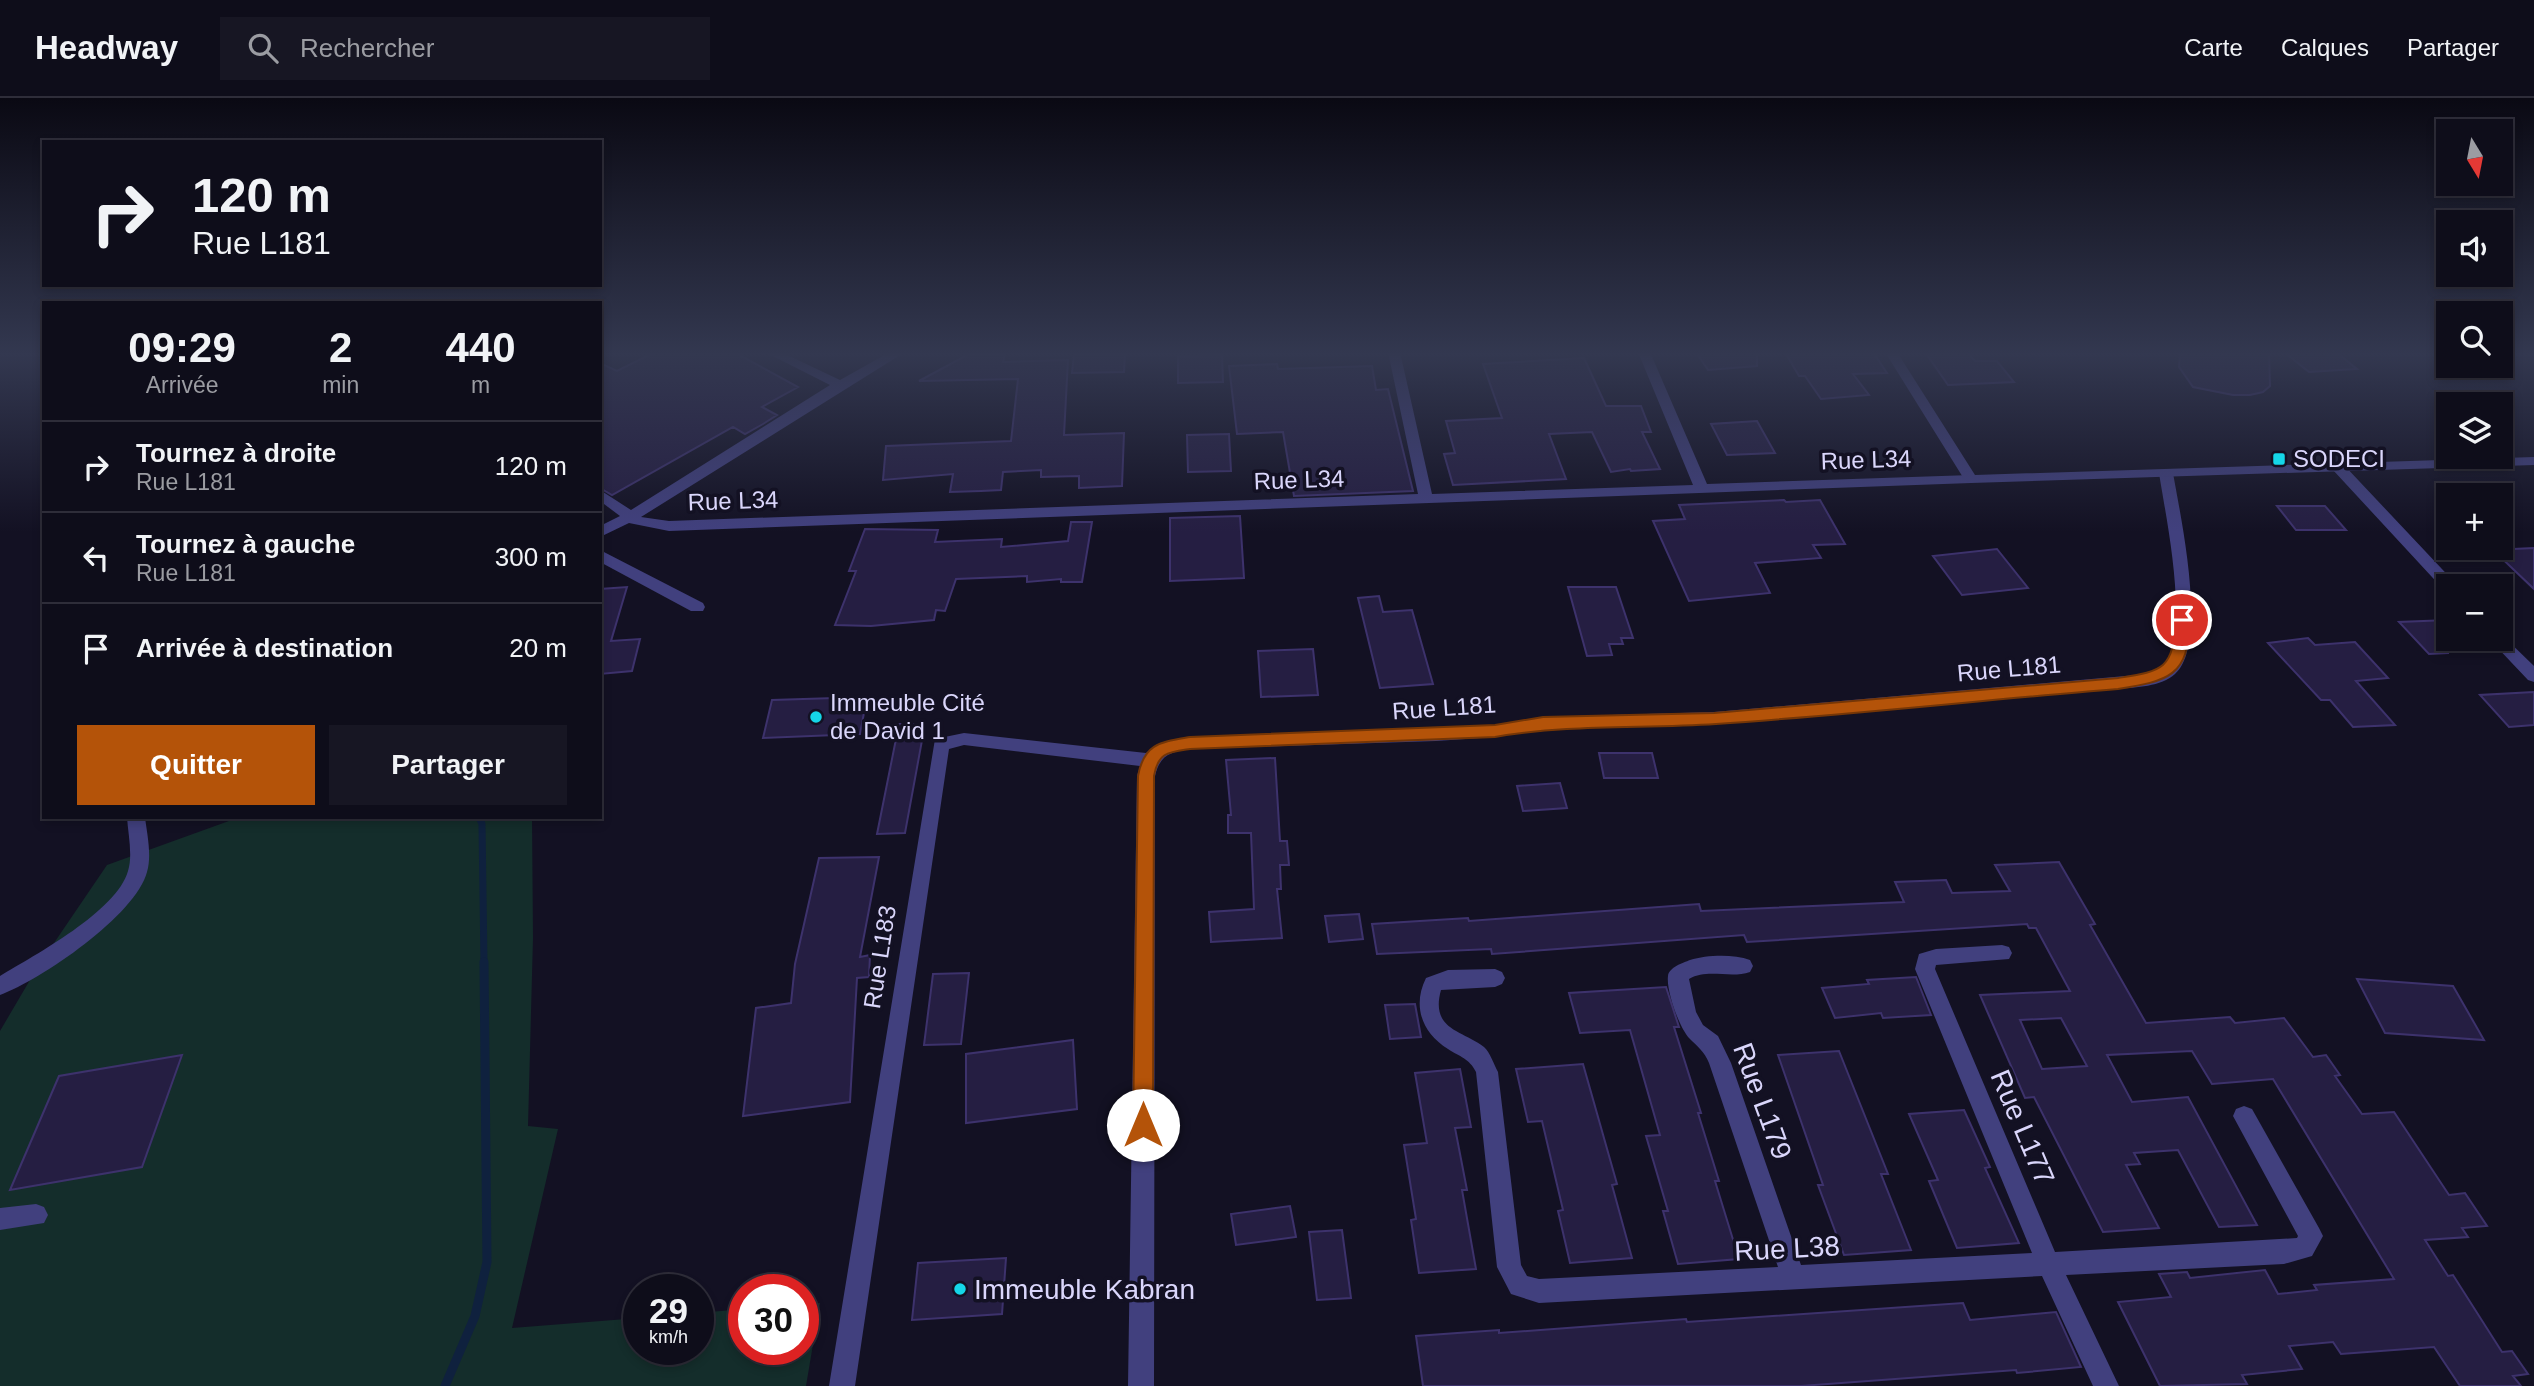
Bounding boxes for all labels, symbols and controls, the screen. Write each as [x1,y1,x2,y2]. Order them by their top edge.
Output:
search box [220,17,710,80]
text: Headway [35,29,178,66]
icon: search [244,29,282,67]
text: Rechercher [300,33,434,63]
text: Carte [2184,34,2243,61]
text: Calques [2281,34,2369,61]
text: Partager [2407,34,2499,61]
north arrow [2436,119,2513,196]
map controls [2436,119,2513,651]
icon: right [77,168,168,259]
text: 120 m [192,168,331,222]
button: sound [2436,210,2513,287]
text: Rue L181 [192,225,331,261]
button: search [2436,301,2513,378]
text: 09:29 [128,324,236,371]
text: 2 [329,324,352,371]
text: 440 [446,324,516,371]
text: Arrivée [146,372,219,398]
text: min [322,372,359,398]
text: m [471,372,490,398]
button: layers [2436,392,2513,469]
text: Tournez à droite [136,438,336,468]
street label: Rue L34 [1820,444,1912,475]
place label: SODECI [2293,445,2385,472]
icon: right [77,448,115,486]
text: 120 m [495,451,567,481]
marker: SODECI [2271,451,2287,467]
street label: Rue L34 [1253,464,1345,495]
text: Rue L181 [136,469,236,495]
button: + [2436,483,2513,560]
street label: Rue L34 [687,485,779,516]
text: Tournez à gauche [136,529,355,559]
icon: left [77,539,115,577]
text: 300 m [495,542,567,572]
text: Rue L181 [136,560,236,586]
button: − [2436,574,2513,651]
pin [2152,590,2212,650]
icon: arrive [2163,601,2201,639]
icon: arrive [77,630,115,668]
text: Arrivée à destination [136,633,393,663]
text: 20 m [509,633,567,663]
street label: Rue L181 [1956,651,2062,686]
place label: Immeuble Cité de David 1 [830,689,985,744]
street label: Rue L181 [1391,690,1497,725]
marker: Immeuble Cité de David 1 [808,709,824,725]
button: Quitter [77,725,315,805]
button: Partager [329,725,567,805]
street label: Rue L183 [858,903,901,1010]
street label: Rue L179 [1727,1039,1798,1164]
street label: Rue L177 [1985,1065,2061,1189]
position arrow [1106,1088,1180,1162]
street label: Rue L38 [1733,1230,1841,1267]
speed limit sign: 30 [728,1274,819,1365]
place label: Immeuble Kabran [974,1274,1195,1305]
marker: Immeuble Kabran [952,1281,968,1297]
text: 29 [649,1291,688,1330]
text: km/h [649,1327,688,1347]

